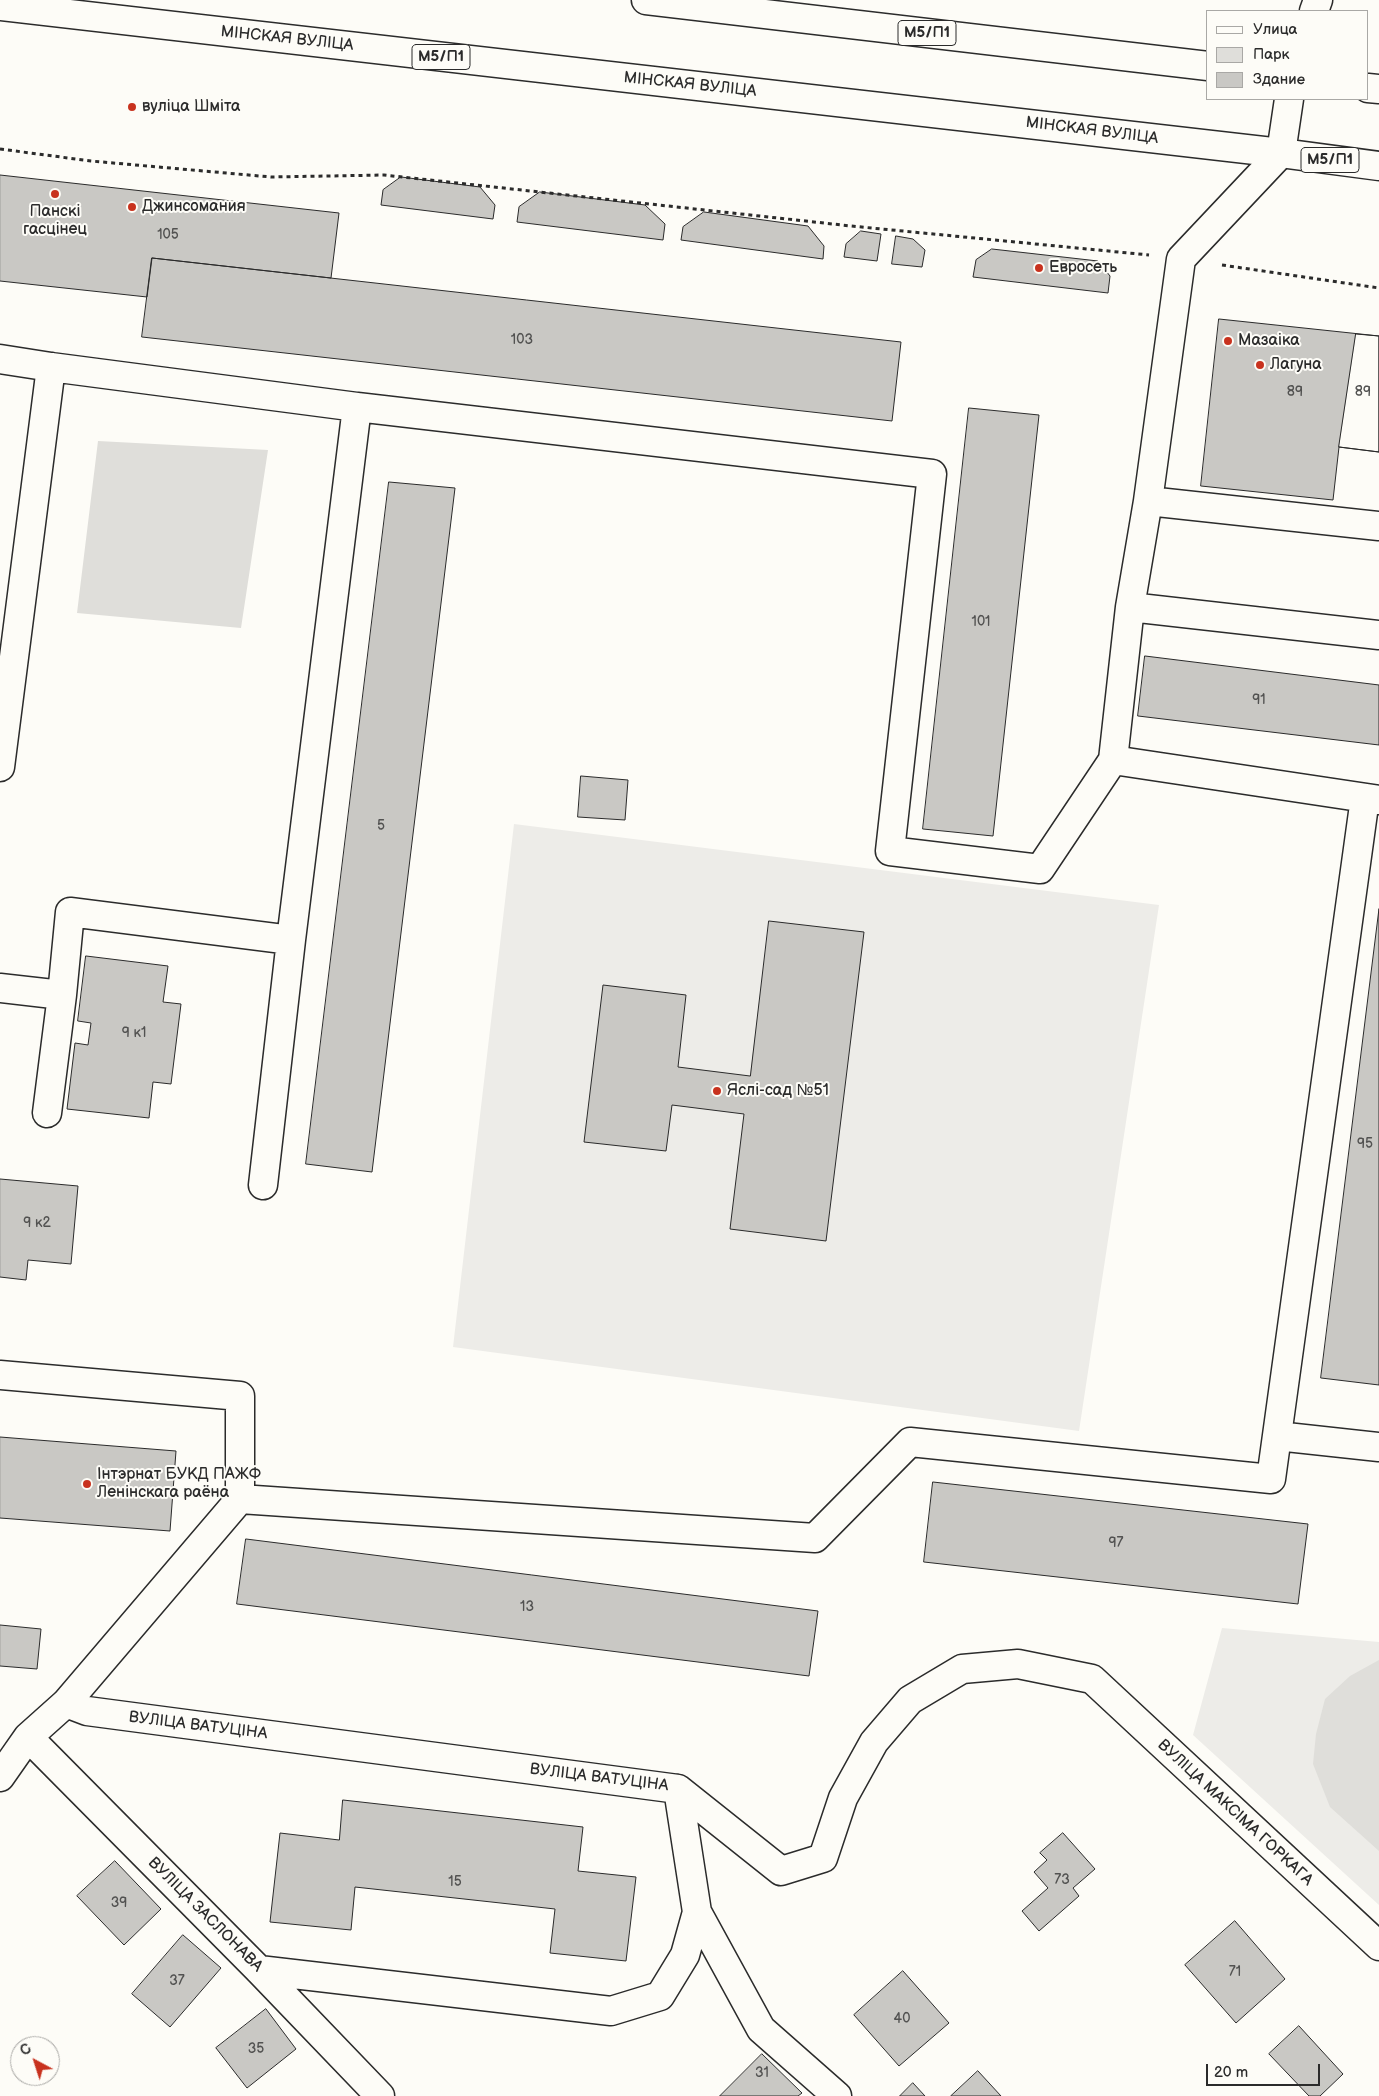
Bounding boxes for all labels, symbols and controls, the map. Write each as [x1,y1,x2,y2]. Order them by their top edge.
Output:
legend [1206,10,1369,100]
road number: М5/П1 [898,20,956,46]
text: Улица [1253,20,1297,39]
street label: МІНСКАЯ ВУЛІЦА [220,22,354,56]
road number: М5/П1 [412,44,470,70]
text: Парк [1253,45,1290,64]
street label: МІНСКАЯ ВУЛІЦА [623,68,757,102]
text: Здание [1253,70,1305,89]
place label: вуліца Шміта [142,97,241,117]
marker: вуліца Шміта [126,101,138,113]
street label: МІНСКАЯ ВУЛІЦА [1025,113,1159,149]
road number: М5/П1 [1301,148,1359,172]
marker: Панскі гасцінец [49,188,61,200]
place label: Джинсомания [142,197,246,217]
marker: Джинсомания [126,201,138,213]
place label: Панскі гасцінец [23,202,87,240]
house number: 105 [157,227,179,243]
place label: Евросеть [1049,258,1117,278]
marker: Евросеть [1033,262,1045,274]
place label: Мазаіка [1238,331,1300,351]
house number: 103 [511,332,533,348]
marker: Мазаіка [1222,335,1234,347]
place label: Лагуна [1270,355,1322,375]
marker: Лагуна [1254,359,1266,371]
house number: 89 [1287,384,1303,400]
house number: 89 [1355,384,1371,400]
house number: 101 [971,614,991,630]
house number: 91 [1252,692,1266,708]
house number: 5 [377,818,385,834]
house number: 9 к1 [122,1025,146,1041]
place label: Яслі-сад №51 [727,1081,829,1101]
marker: Яслі-сад №51 [711,1085,723,1097]
house number: 95 [1357,1136,1373,1152]
house number: 9 к2 [23,1215,51,1231]
place label: Інтэрнат БУКД ПАЖФ Ленінскага раёна [97,1465,261,1503]
marker: Інтэрнат БУКД ПАЖФ Ленінскага раёна [81,1478,93,1490]
house number: 97 [1109,1535,1123,1551]
house number: 13 [520,1599,534,1615]
street label: ВУЛІЦА ВАТУЦІНА [128,1708,268,1744]
street label: ВУЛІЦА МАКСІМА ГОРКАГА [1153,1736,1317,1890]
street label: ВУЛІЦА ВАТУЦІНА [529,1760,669,1796]
street label: ВУЛІЦА ЗАСЛОНАВА [144,1854,266,1976]
house number: 73 [1054,1872,1070,1888]
house number: 15 [448,1874,462,1890]
house number: 39 [111,1895,127,1911]
house number: 71 [1229,1964,1241,1980]
house number: 37 [169,1973,185,1989]
house number: 40 [894,2011,910,2027]
north arrow [10,2036,60,2086]
text: С [16,2040,35,2060]
house number: 35 [248,2041,264,2057]
scale bar [1209,2054,1323,2086]
text: 20 m [1214,2063,1248,2082]
house number: 31 [755,2065,769,2081]

